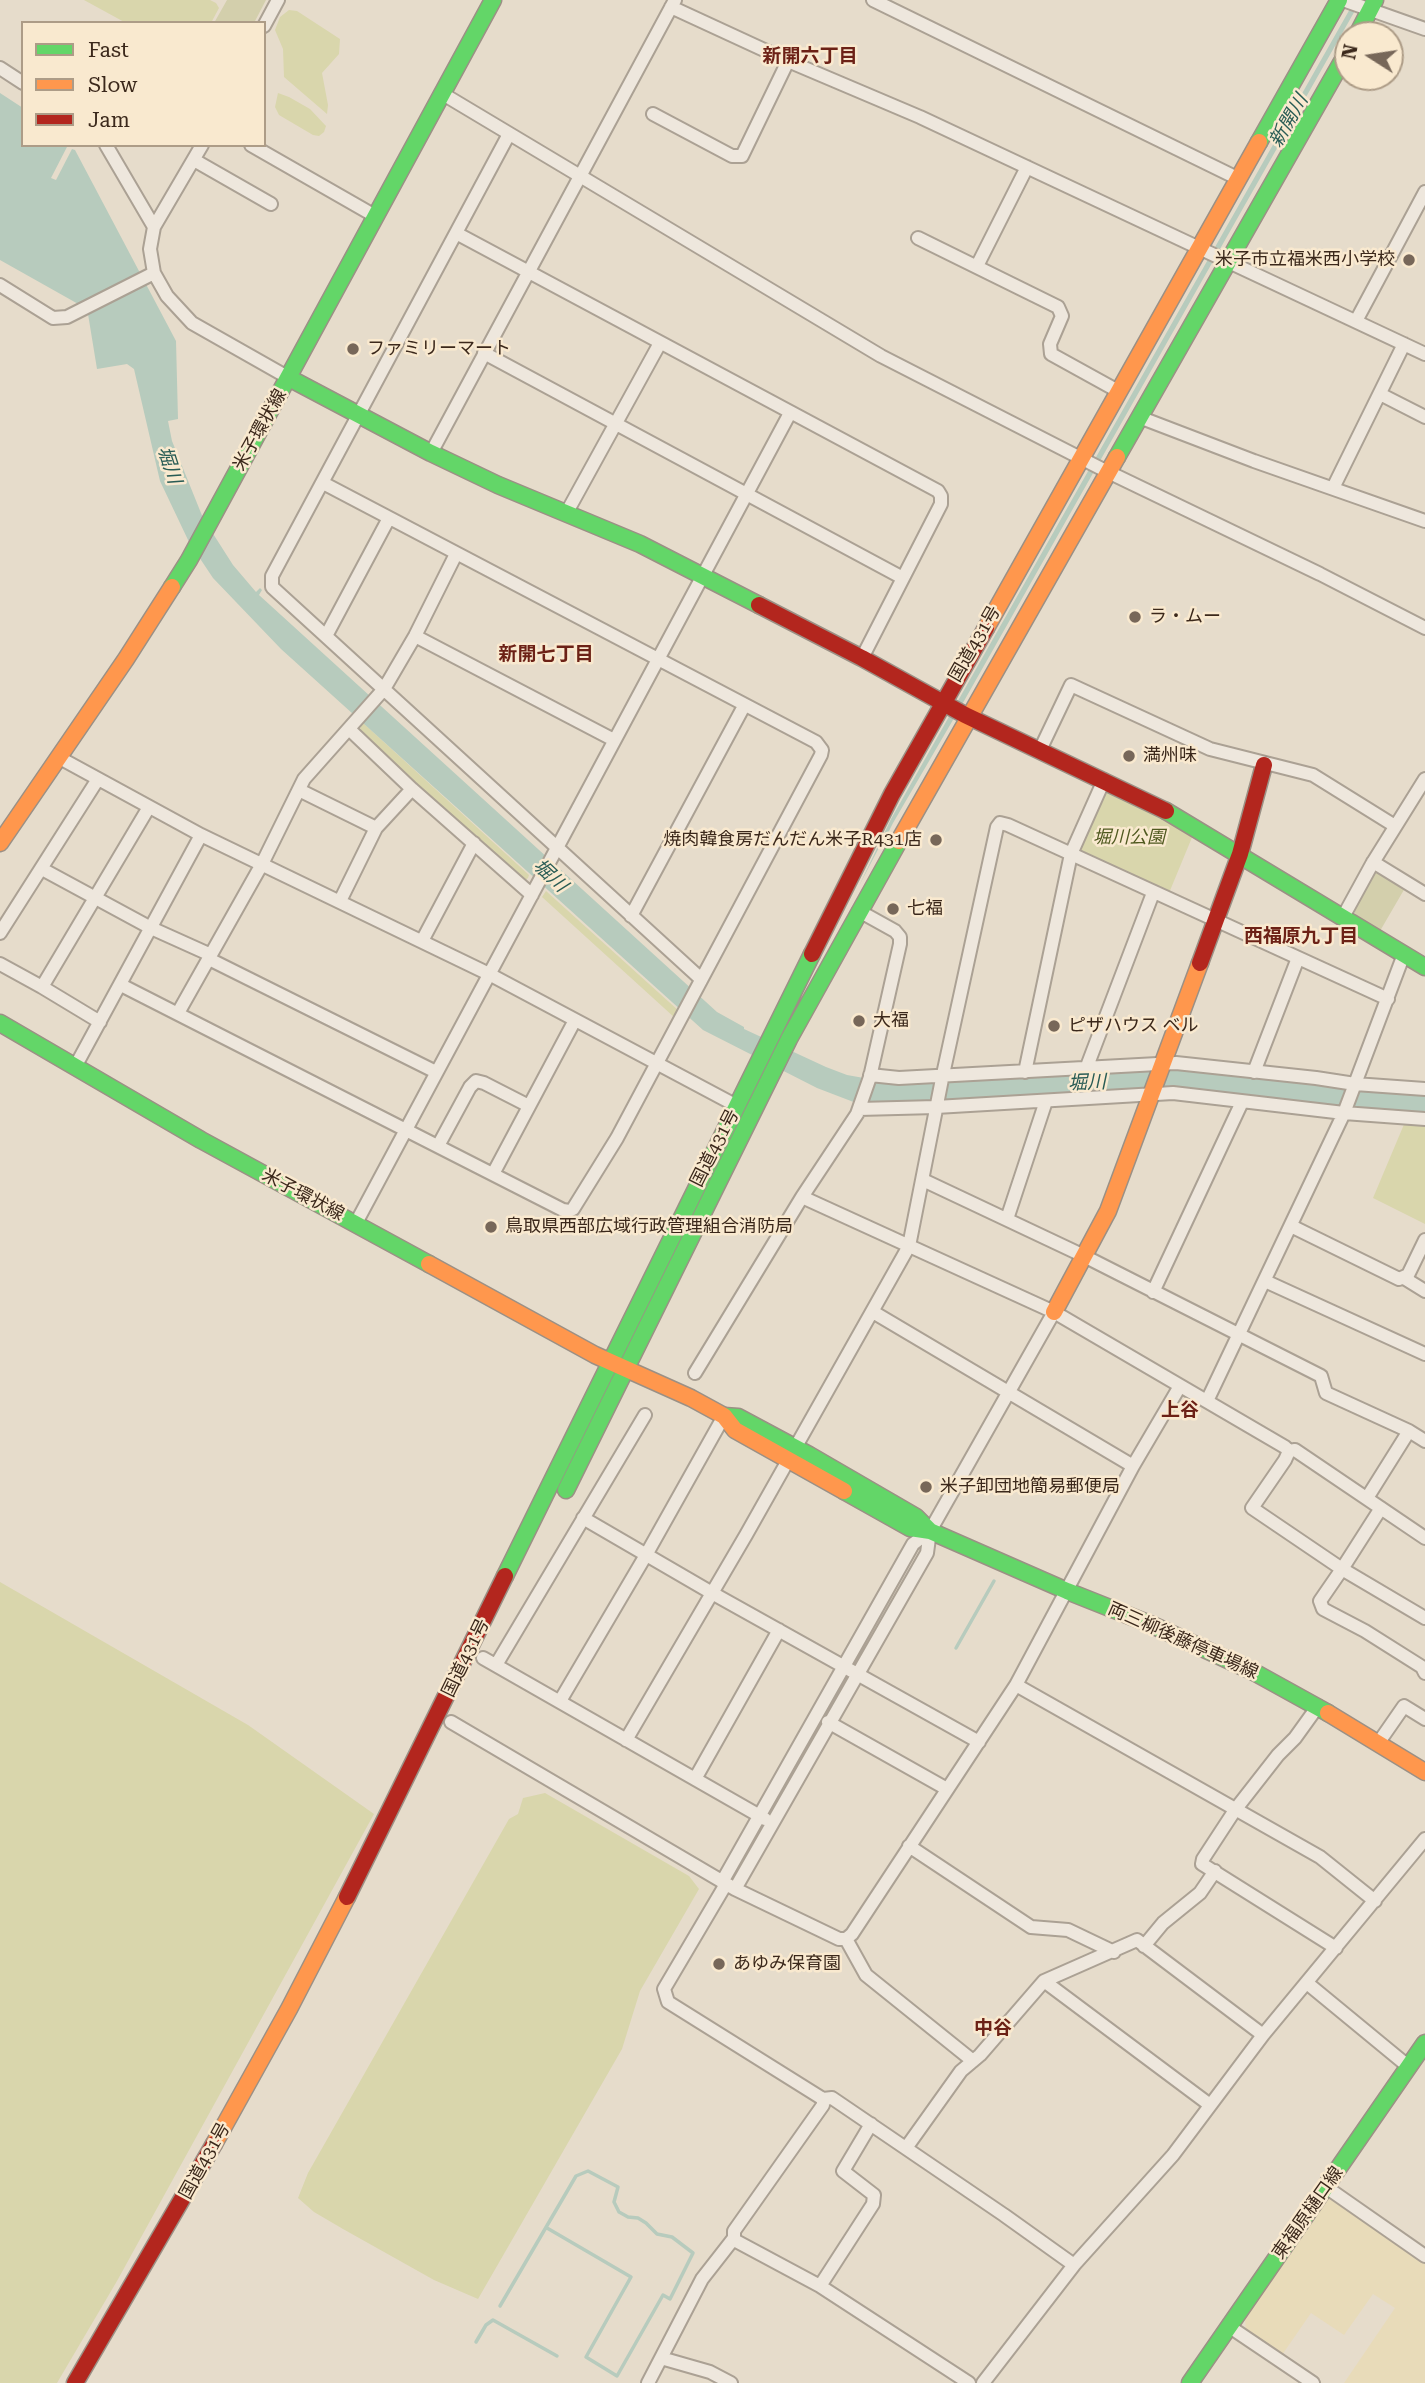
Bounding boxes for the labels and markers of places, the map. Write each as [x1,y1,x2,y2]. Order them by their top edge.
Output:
place label: 米子市立福米西小学校 [1215,249,1395,271]
marker: 米子市立福米西小学校 [1401,252,1417,268]
place label: ファミリーマート [367,338,511,360]
marker: ファミリーマート [345,341,361,357]
place label: ラ・ムー [1149,606,1221,628]
marker: ラ・ムー [1127,609,1143,625]
place label: 満州味 [1143,745,1197,767]
marker: 満州味 [1121,748,1137,764]
place label: 焼肉韓食房だんだん米子R431店 [663,829,922,851]
marker: 焼肉韓食房だんだん米子R431店 [928,832,944,848]
place label: 七福 [907,898,943,920]
marker: 七福 [885,901,901,917]
place label: 大福 [873,1010,909,1032]
marker: 大福 [851,1013,867,1029]
place label: ピザハウス ベル [1068,1015,1199,1037]
marker: ピザハウス ベル [1046,1018,1062,1034]
place label: 鳥取県西部広域行政管理組合消防局 [505,1216,793,1238]
marker: 鳥取県西部広域行政管理組合消防局 [483,1219,499,1235]
place label: 米子卸団地簡易郵便局 [940,1476,1120,1498]
marker: 米子卸団地簡易郵便局 [918,1479,934,1495]
place label: あゆみ保育園 [733,1953,841,1975]
marker: あゆみ保育園 [711,1956,727,1972]

